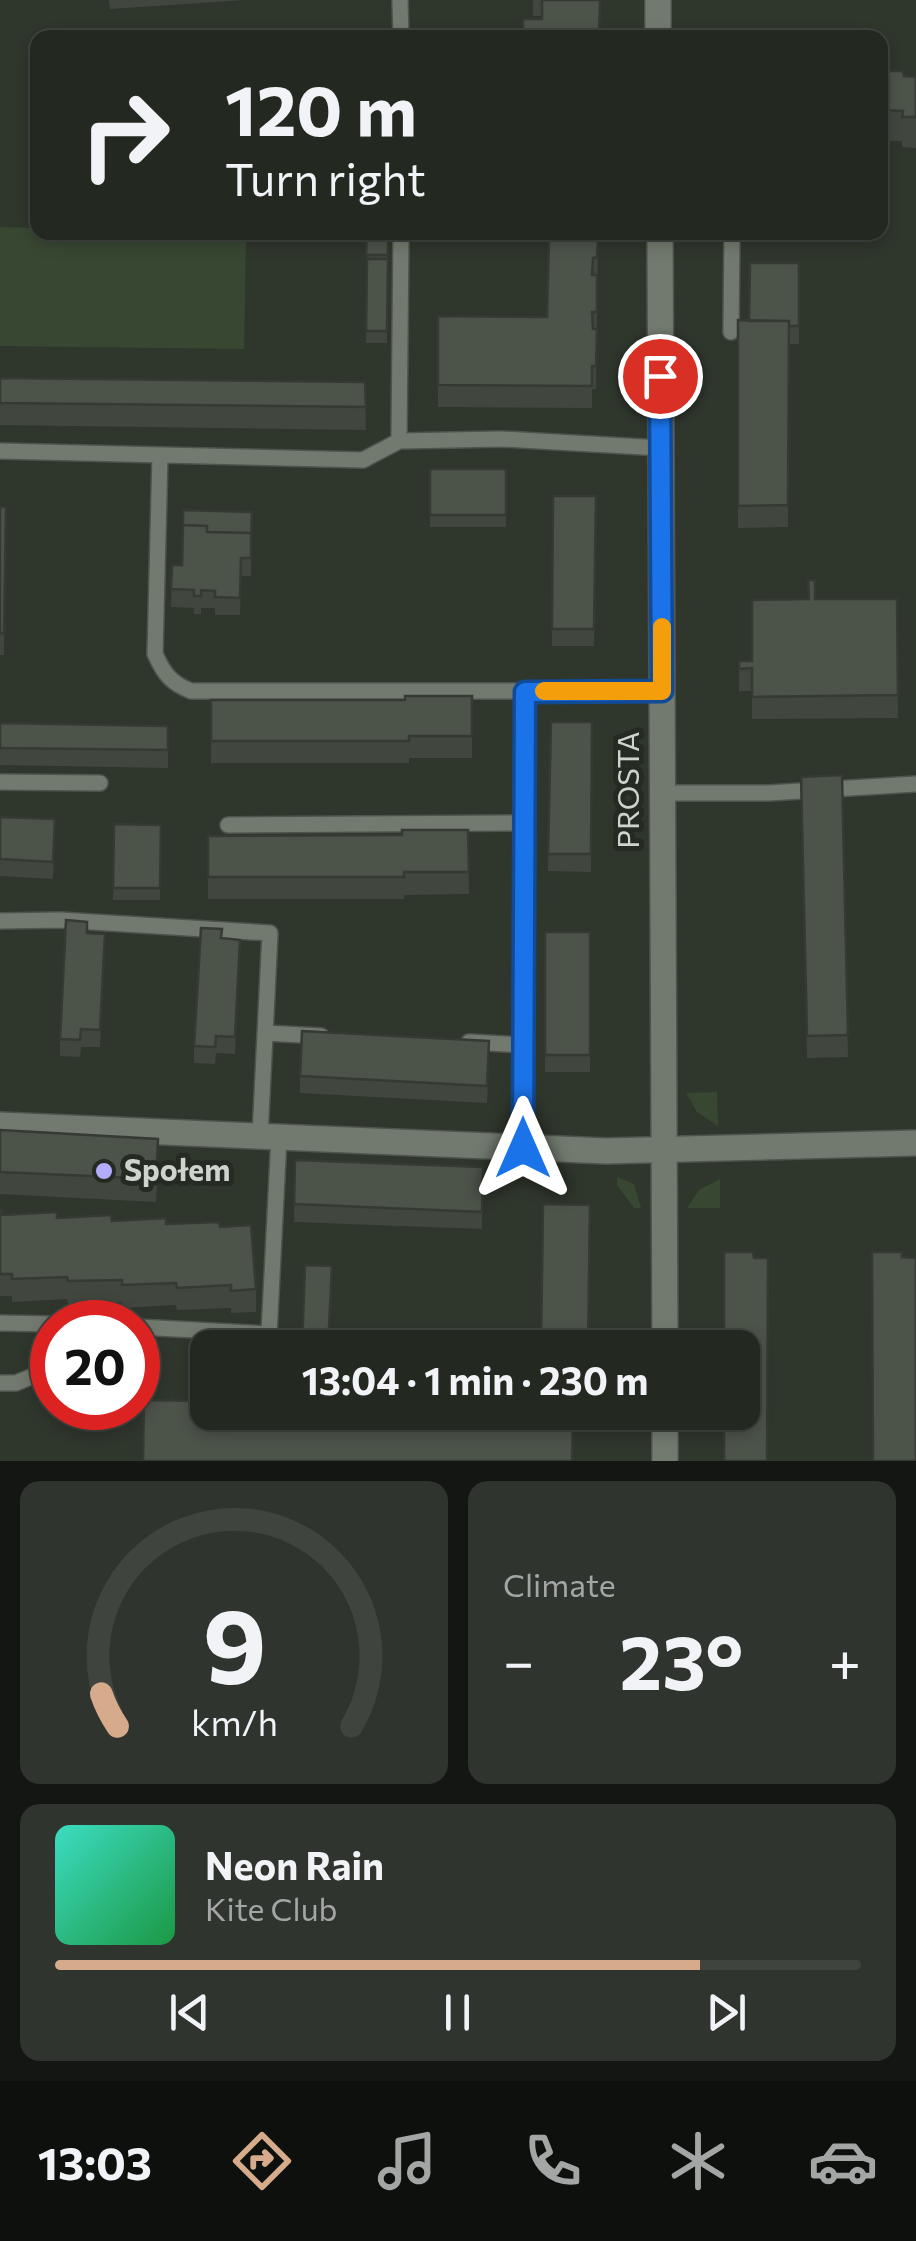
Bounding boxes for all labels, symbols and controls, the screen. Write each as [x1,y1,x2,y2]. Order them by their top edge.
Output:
text: 120 m [225,65,417,150]
icon: right [60,70,190,200]
text: Turn right [225,150,426,205]
pin [618,334,703,419]
icon: arrive [633,349,688,404]
street label: PROSTA [608,731,645,849]
position arrow [471,1096,575,1200]
place label: Społem [124,1150,230,1187]
marker: Społem [93,1160,115,1182]
speed limit sign: 20 [30,1300,160,1430]
text: 13:04 · 1 min · 230 m [302,1356,648,1403]
text: Climate [503,1564,616,1604]
text: 9 [202,1578,266,1705]
text: 23° [620,1614,743,1705]
text: − [503,1626,534,1693]
text: + [829,1626,861,1693]
text: km/h [191,1700,277,1743]
text: Neon Rain [205,1841,384,1888]
text: Kite Club [205,1888,337,1928]
icon: previous [162,1985,217,2040]
icon: pause [430,1985,485,2040]
icon: next [699,1985,754,2040]
icon: directions [227,2126,297,2196]
icon: music [372,2126,442,2196]
icon: phone [518,2126,588,2196]
icon: climate [663,2126,733,2196]
icon: car [808,2126,878,2196]
text: 13:03 [38,2134,152,2189]

